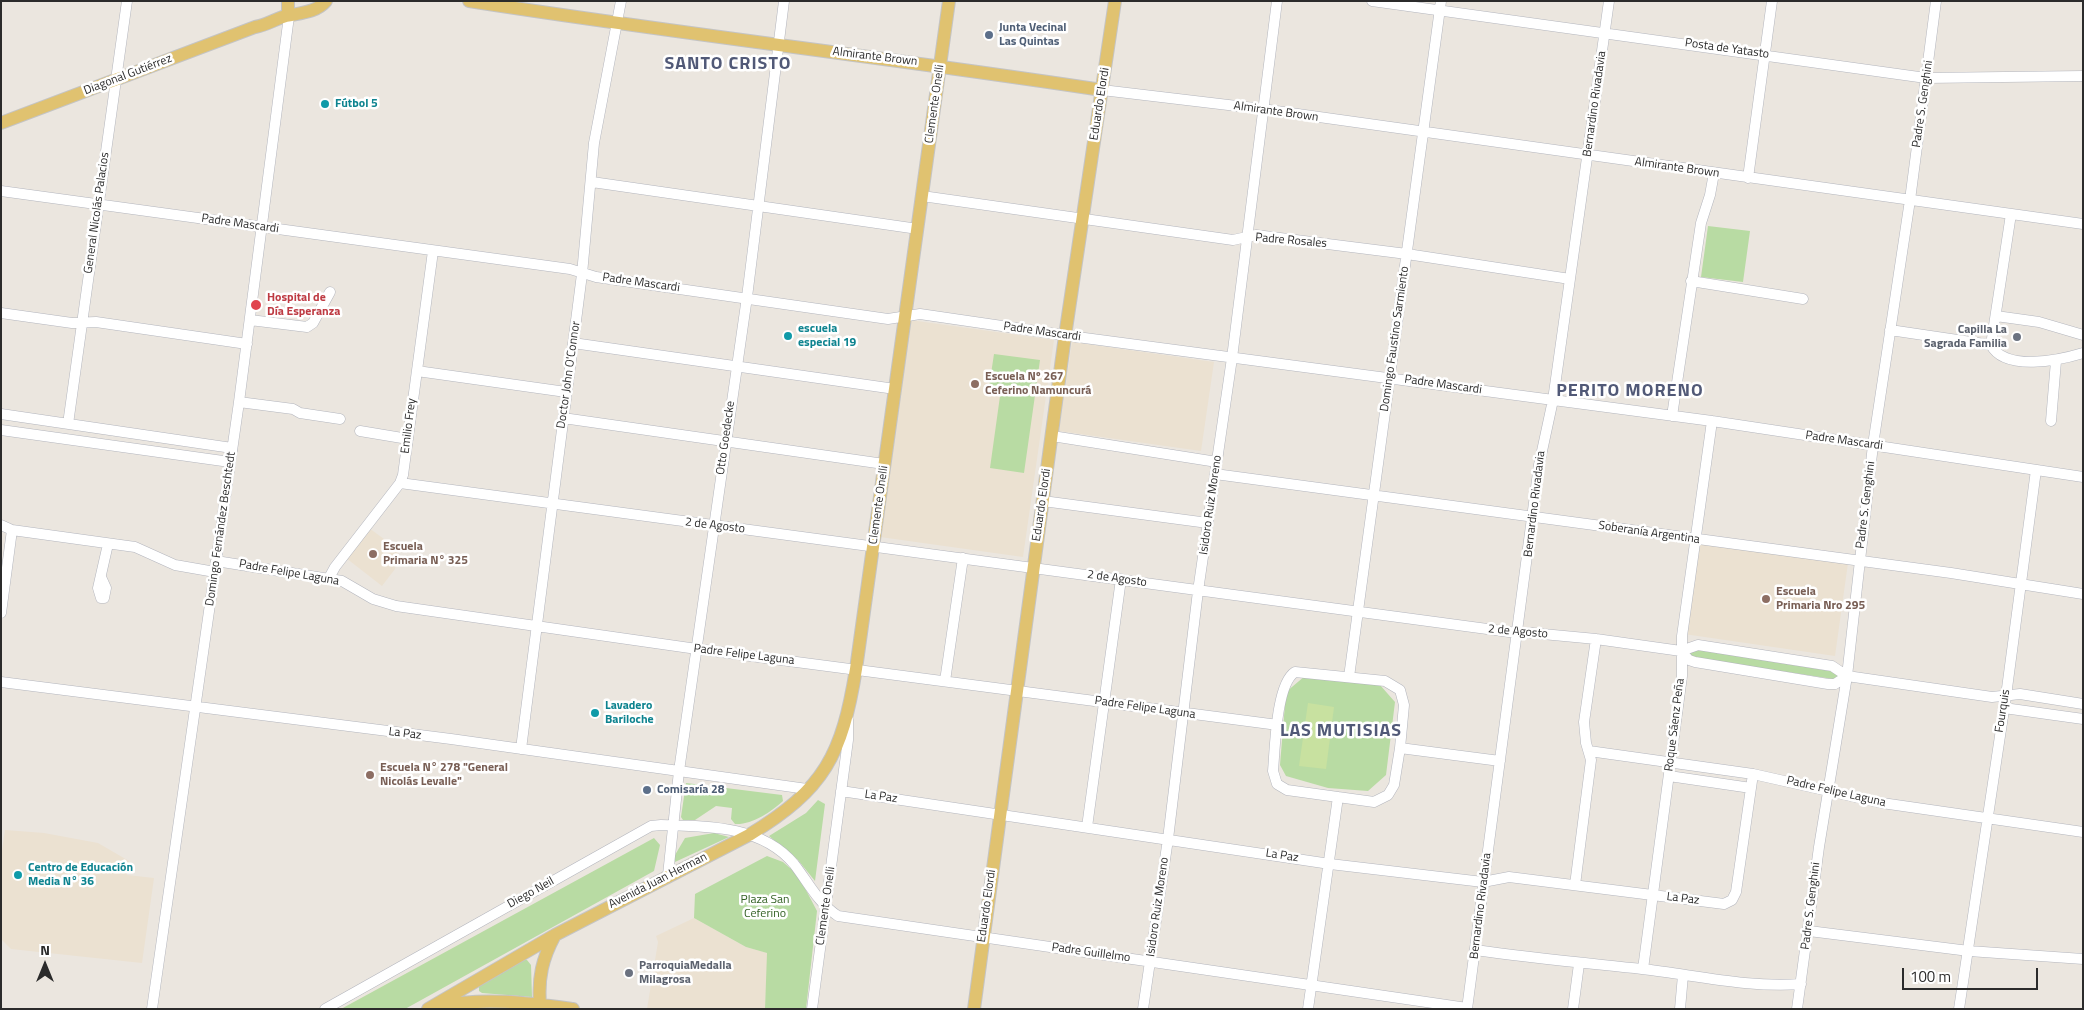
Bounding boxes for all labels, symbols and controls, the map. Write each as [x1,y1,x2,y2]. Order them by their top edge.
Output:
place label: Junta Vecinal Las Quintas [999,21,1066,49]
marker: Junta Vecinal Las Quintas [983,29,995,41]
street label: Posta de Yatasto [1684,36,1770,62]
street label: Almirante Brown [832,45,918,69]
street label: Bernardino Rivadavia [1580,50,1610,158]
street label: Diagonal Gutiérrez [82,52,174,98]
district label: SANTO CRISTO [663,54,793,76]
street label: Padre S. Genghini [1910,59,1936,149]
street label: Clemente Onelli [922,64,948,144]
street label: Eduardo Elordi [1087,67,1113,141]
place label: Fútbol 5 [335,97,378,111]
marker: Fútbol 5 [319,98,331,110]
street label: Almirante Brown [1233,99,1319,125]
street label: General Nicolás Palacios [81,151,113,275]
street label: Almirante Brown [1634,155,1720,181]
street label: Padre Mascardi [200,211,280,237]
street label: Padre Rosales [1255,231,1327,251]
street label: Domingo Faustino Sarmiento [1378,265,1412,413]
street label: Padre Mascardi [601,270,681,296]
place label: Hospital de Día Esperanza [267,291,340,319]
marker: Hospital de Día Esperanza [249,298,263,312]
street label: Padre Mascardi [1002,319,1082,345]
street label: Doctor John O'Connor [554,320,584,430]
place label: escuela especial 19 [798,322,856,350]
place label: Capilla La Sagrada Familia [1924,323,2007,351]
marker: escuela especial 19 [782,330,794,342]
marker: Capilla La Sagrada Familia [2011,331,2023,343]
place label: Escuela Nº 267 Ceferino Namuncurá [985,370,1091,398]
street label: Padre Mascardi [1403,372,1483,398]
marker: Escuela Nº 267 Ceferino Namuncurá [969,378,981,390]
district label: PERITO MORENO [1555,381,1705,403]
street label: Emilio Frey [398,398,420,454]
street label: Otto Goedecke [714,400,738,476]
street label: Padre Mascardi [1804,428,1884,454]
street label: Bernardino Rivadavia [1521,450,1549,558]
street label: Domingo Fernández Beschtedt [203,451,239,607]
street label: Isidoro Ruiz Moreno [1197,454,1225,556]
street label: Padre S. Genghini [1853,460,1879,550]
street label: Clemente Onelli [866,465,892,545]
street label: Eduardo Elordi [1030,468,1054,542]
street label: 2 de Agosto [684,515,746,537]
street label: Soberanía Argentina [1597,519,1701,547]
place label: Escuela Primaria N° 325 [383,540,468,568]
marker: Escuela Primaria N° 325 [367,548,379,560]
street label: Padre Felipe Laguna [238,557,340,589]
street label: 2 de Agosto [1086,568,1148,590]
place label: Escuela Primaria Nro 295 [1776,585,1865,613]
marker: Escuela Primaria Nro 295 [1760,593,1772,605]
street label: 2 de Agosto [1487,622,1549,642]
street label: Padre Felipe Laguna [693,642,795,668]
street label: Roque Sáenz Peña [1662,678,1688,772]
street label: Fourquis [1992,688,2014,734]
street label: Padre Felipe Laguna [1094,694,1196,722]
place label: Lavadero Bariloche [605,699,654,727]
marker: Lavadero Bariloche [589,707,601,719]
district label: LAS MUTISIAS [1278,721,1404,743]
street label: La Paz [388,725,422,743]
place label: Escuela N° 278 "General Nicolás Levalle" [380,761,508,789]
marker: Escuela N° 278 "General Nicolás Levalle" [364,769,376,781]
street label: Padre Felipe Laguna [1785,774,1887,810]
place label: Comisaría 28 [657,783,725,797]
marker: Comisaría 28 [641,784,653,796]
street label: La Paz [864,788,898,806]
street label: La Paz [1265,846,1299,866]
street label: Avenida Juan Herman [606,850,710,912]
street label: Bernardino Rivadavia [1467,852,1495,960]
street label: Isidoro Ruiz Moreno [1144,856,1172,958]
place label: Centro de Educación Media N° 36 [28,861,133,889]
street label: Padre S. Genghini [1798,861,1824,951]
street label: Clemente Onelli [813,866,839,946]
marker: Centro de Educación Media N° 36 [12,869,24,881]
street label: Eduardo Elordi [975,869,999,943]
street label: Diego Neil [505,874,557,912]
street label: La Paz [1666,890,1700,908]
park label: Plaza San Ceferino [741,893,789,921]
text: N [40,939,50,960]
north arrow [20,940,70,990]
street label: Padre Guillelmo [1051,940,1131,966]
scale bar [1904,958,2040,990]
place label: ParroquiaMedalla Milagrosa [639,959,732,987]
text: 100 m [1910,965,1951,988]
marker: ParroquiaMedalla Milagrosa [623,967,635,979]

